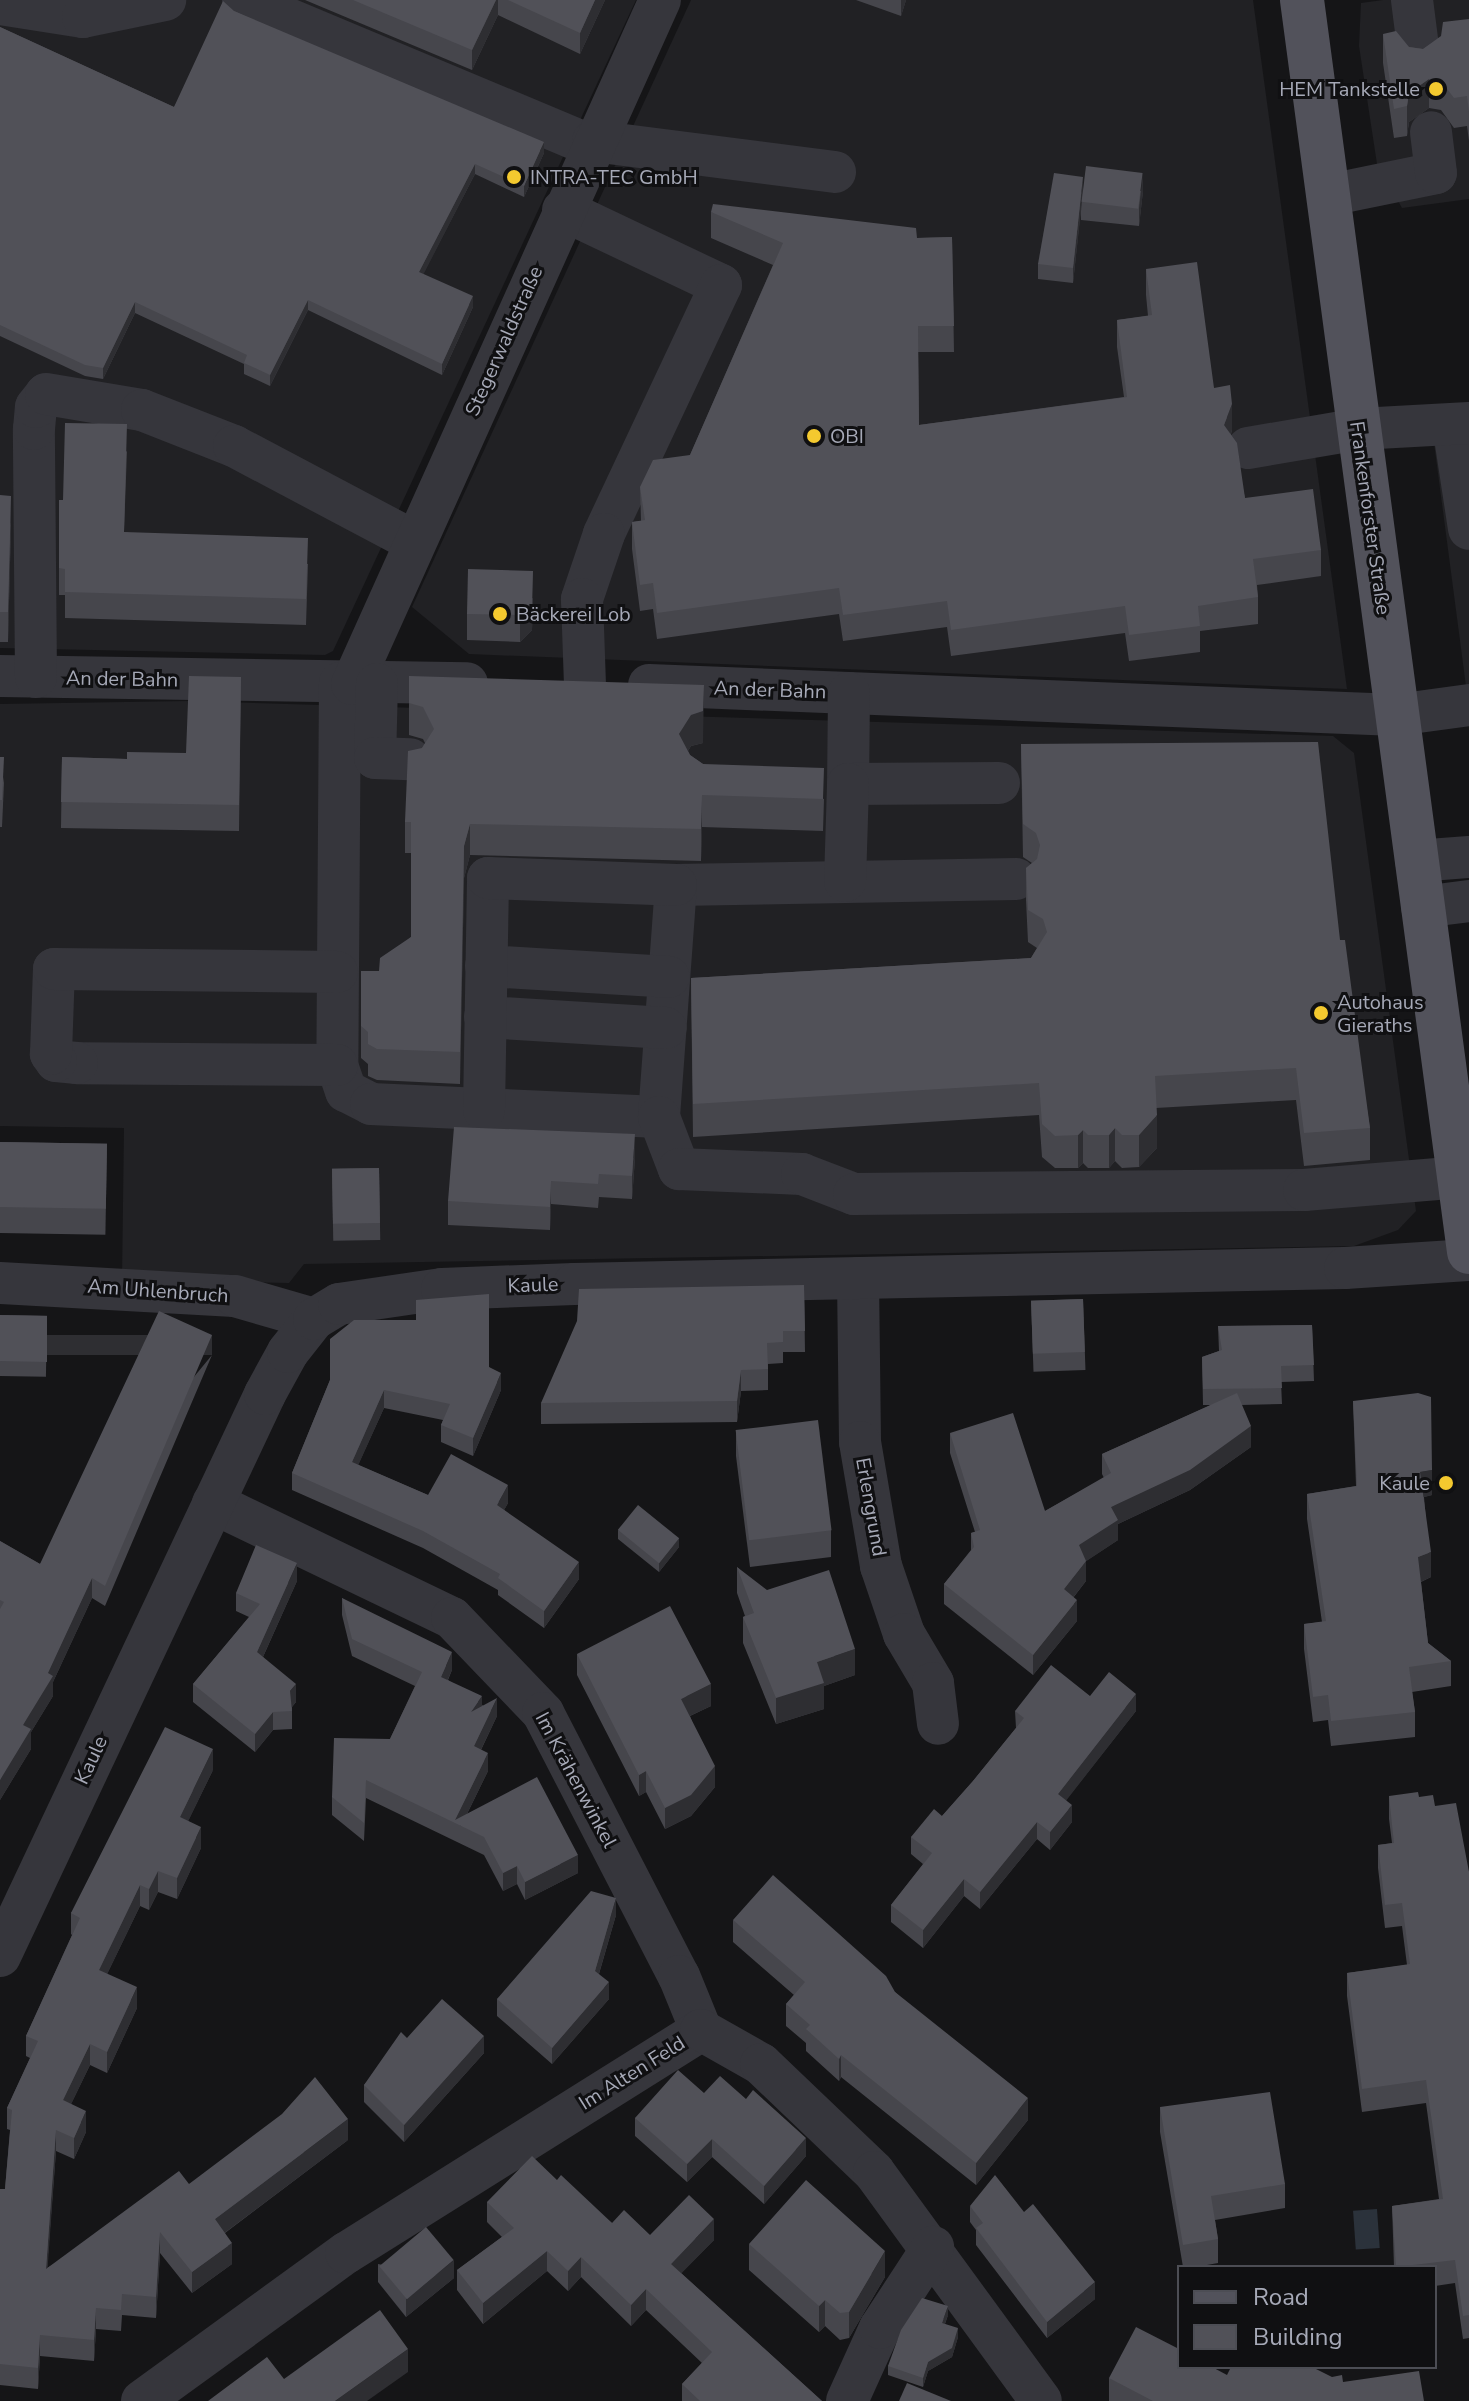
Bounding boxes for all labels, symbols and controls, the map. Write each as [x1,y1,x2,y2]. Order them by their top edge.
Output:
place label: HEM Tankstelle [1279,77,1420,101]
marker: HEM Tankstelle [1427,80,1445,98]
place label: INTRA-TEC GmbH [530,165,698,189]
marker: INTRA-TEC GmbH [505,168,523,186]
street label: Stegerwaldstraße [460,262,548,420]
street label: Frankenforster Straße [1345,420,1395,616]
place label: OBI [830,424,864,448]
marker: OBI [805,427,823,445]
place label: Bäckerei Lob [516,602,631,626]
marker: Bäckerei Lob [491,605,509,623]
street label: An der Bahn [66,666,178,692]
street label: An der Bahn [713,676,827,704]
place label: Autohaus Gieraths [1337,990,1424,1037]
marker: Autohaus Gieraths [1312,1004,1330,1022]
street label: Kaule [507,1272,559,1298]
street label: Am Uhlenbruch [87,1274,229,1308]
street label: Erlengrund [851,1456,891,1558]
place label: Kaule [1379,1471,1430,1495]
marker: Kaule [1437,1474,1455,1492]
street label: Im Krähenwinkel [530,1708,622,1852]
street label: Kaule [69,1732,113,1788]
street label: Im Alten Feld [575,2031,689,2115]
legend [1177,2265,1437,2369]
text: Road [1253,2281,1309,2313]
text: Building [1253,2321,1343,2353]

